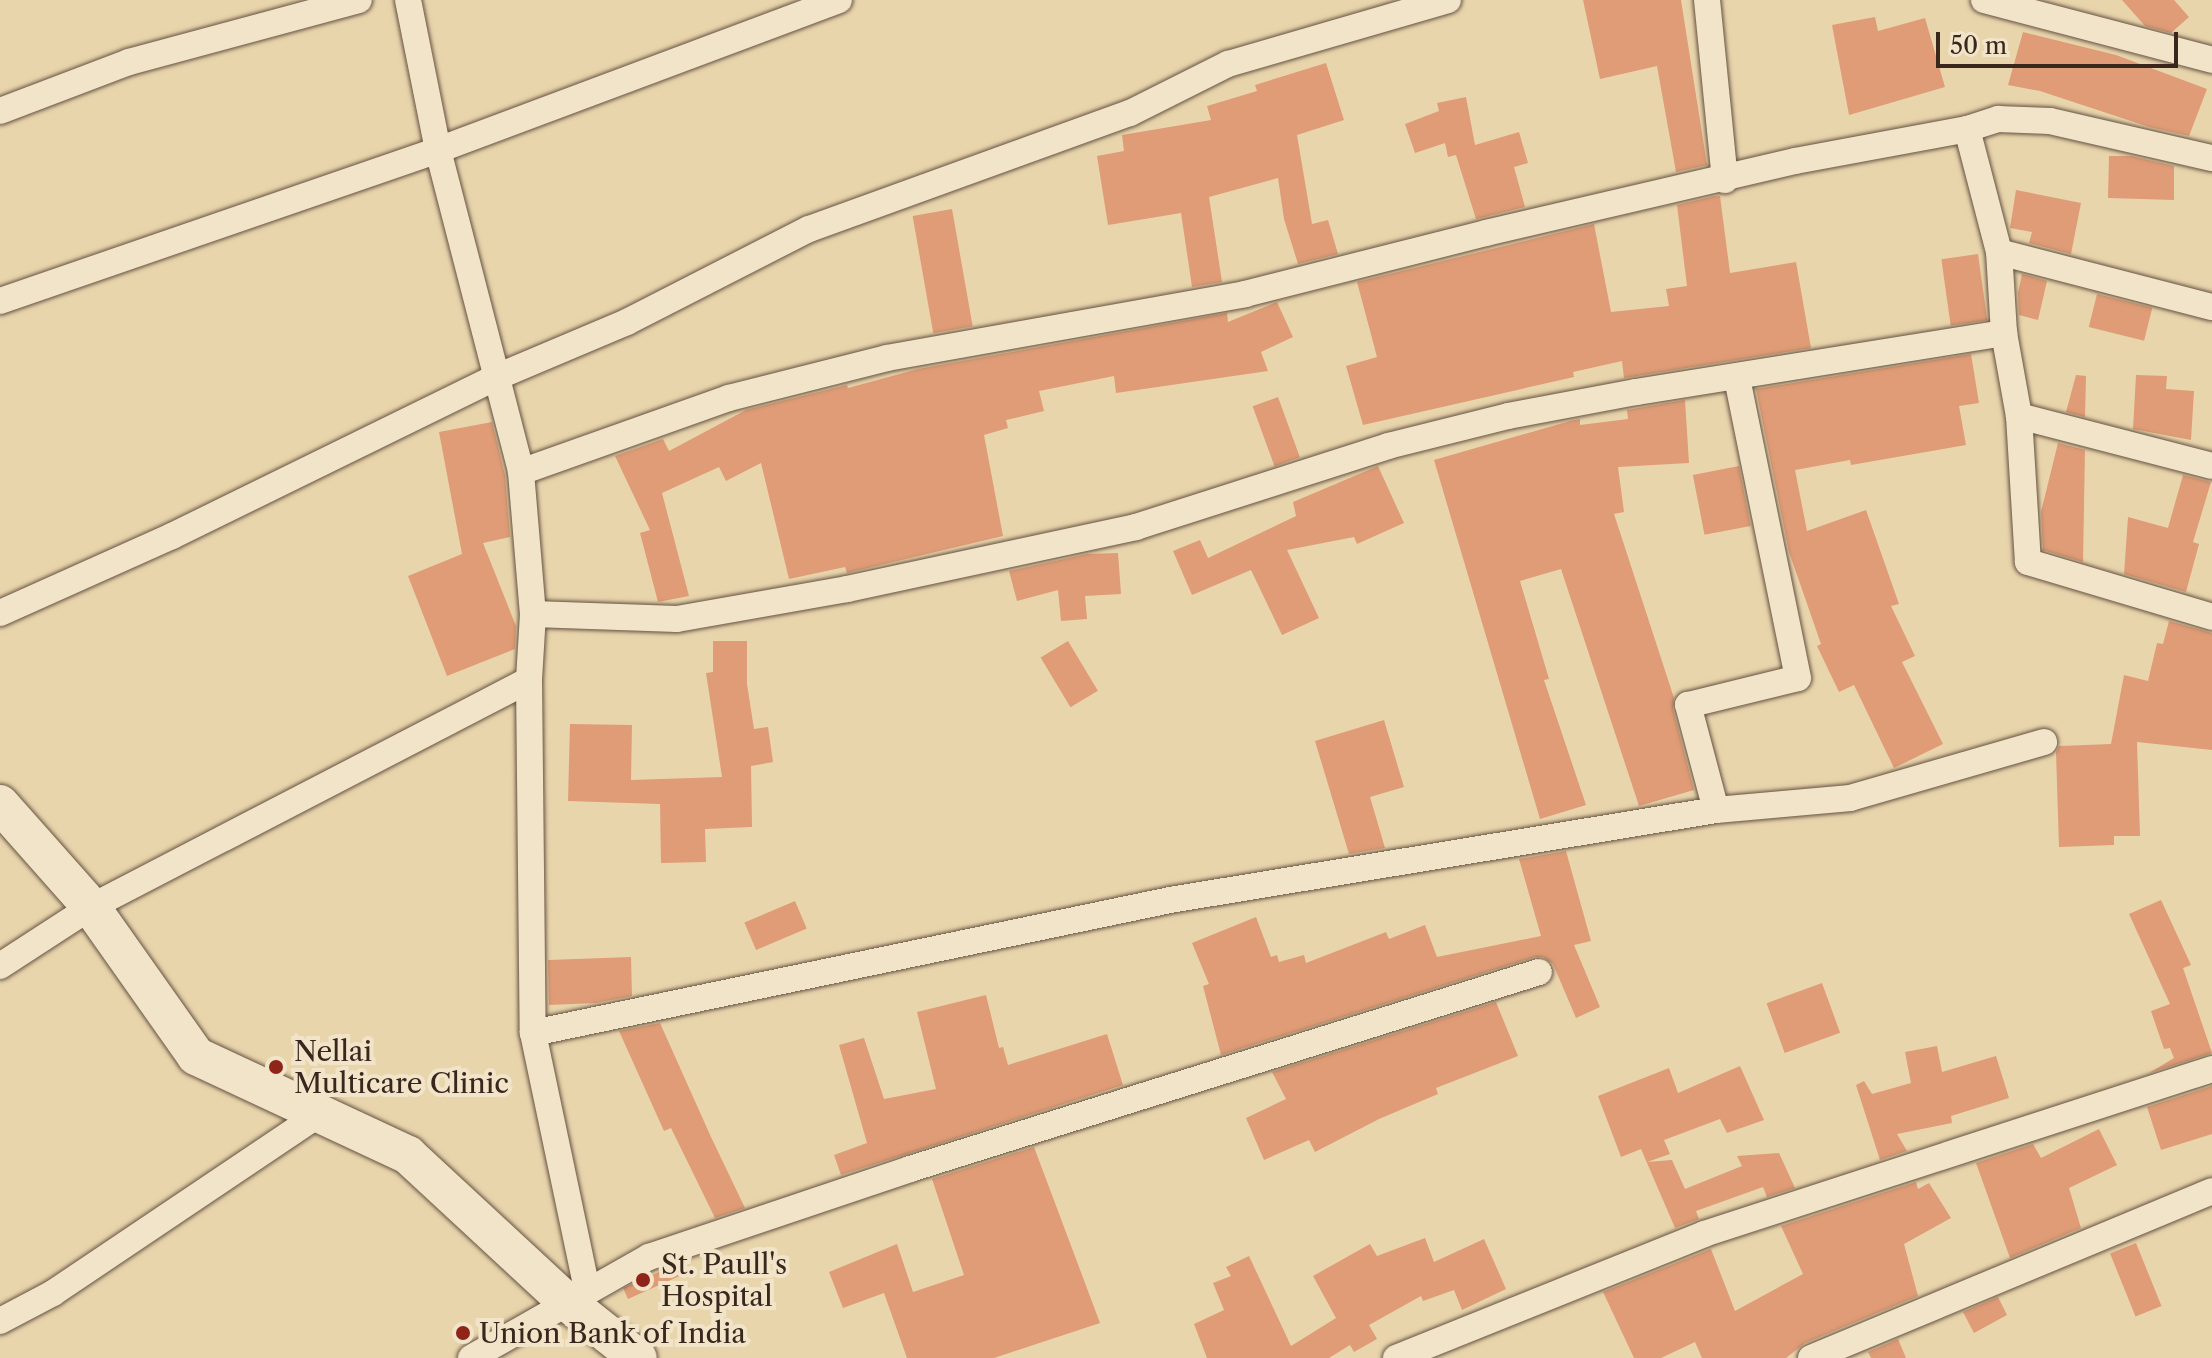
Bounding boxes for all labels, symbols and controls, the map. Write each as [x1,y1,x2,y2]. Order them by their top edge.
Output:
scale bar [1940,16,2182,66]
text: 50 m [1950,31,2007,60]
place label: Nellai Multicare Clinic [294,1034,509,1100]
marker: Nellai Multicare Clinic [265,1056,287,1078]
place label: St. Paull's Hospital [661,1247,787,1313]
marker: St. Paull's Hospital [632,1269,654,1291]
place label: Union Bank of India [479,1316,747,1350]
marker: Union Bank of India [454,1324,472,1342]

